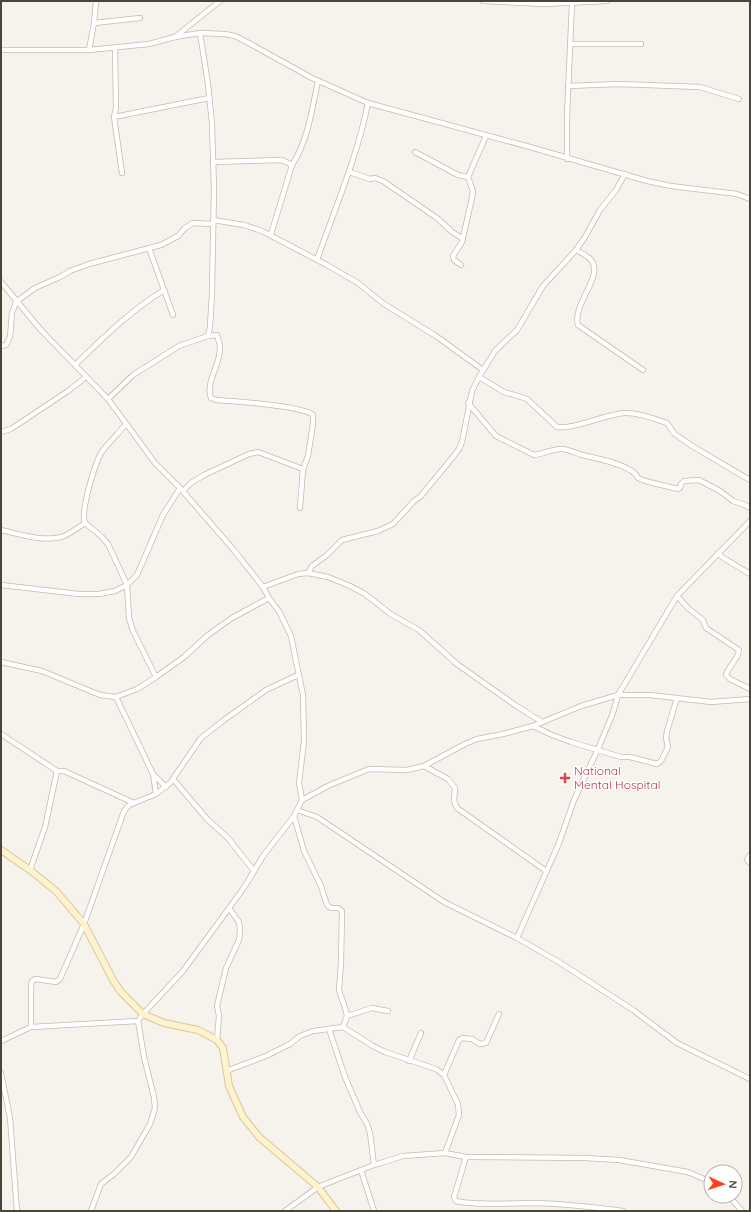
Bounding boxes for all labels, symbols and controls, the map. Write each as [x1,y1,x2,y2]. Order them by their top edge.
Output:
place label: National Mental Hospital [574,763,660,792]
marker: National Mental Hospital [559,772,571,784]
north arrow [703,1164,743,1204]
text: N [726,1180,740,1189]

